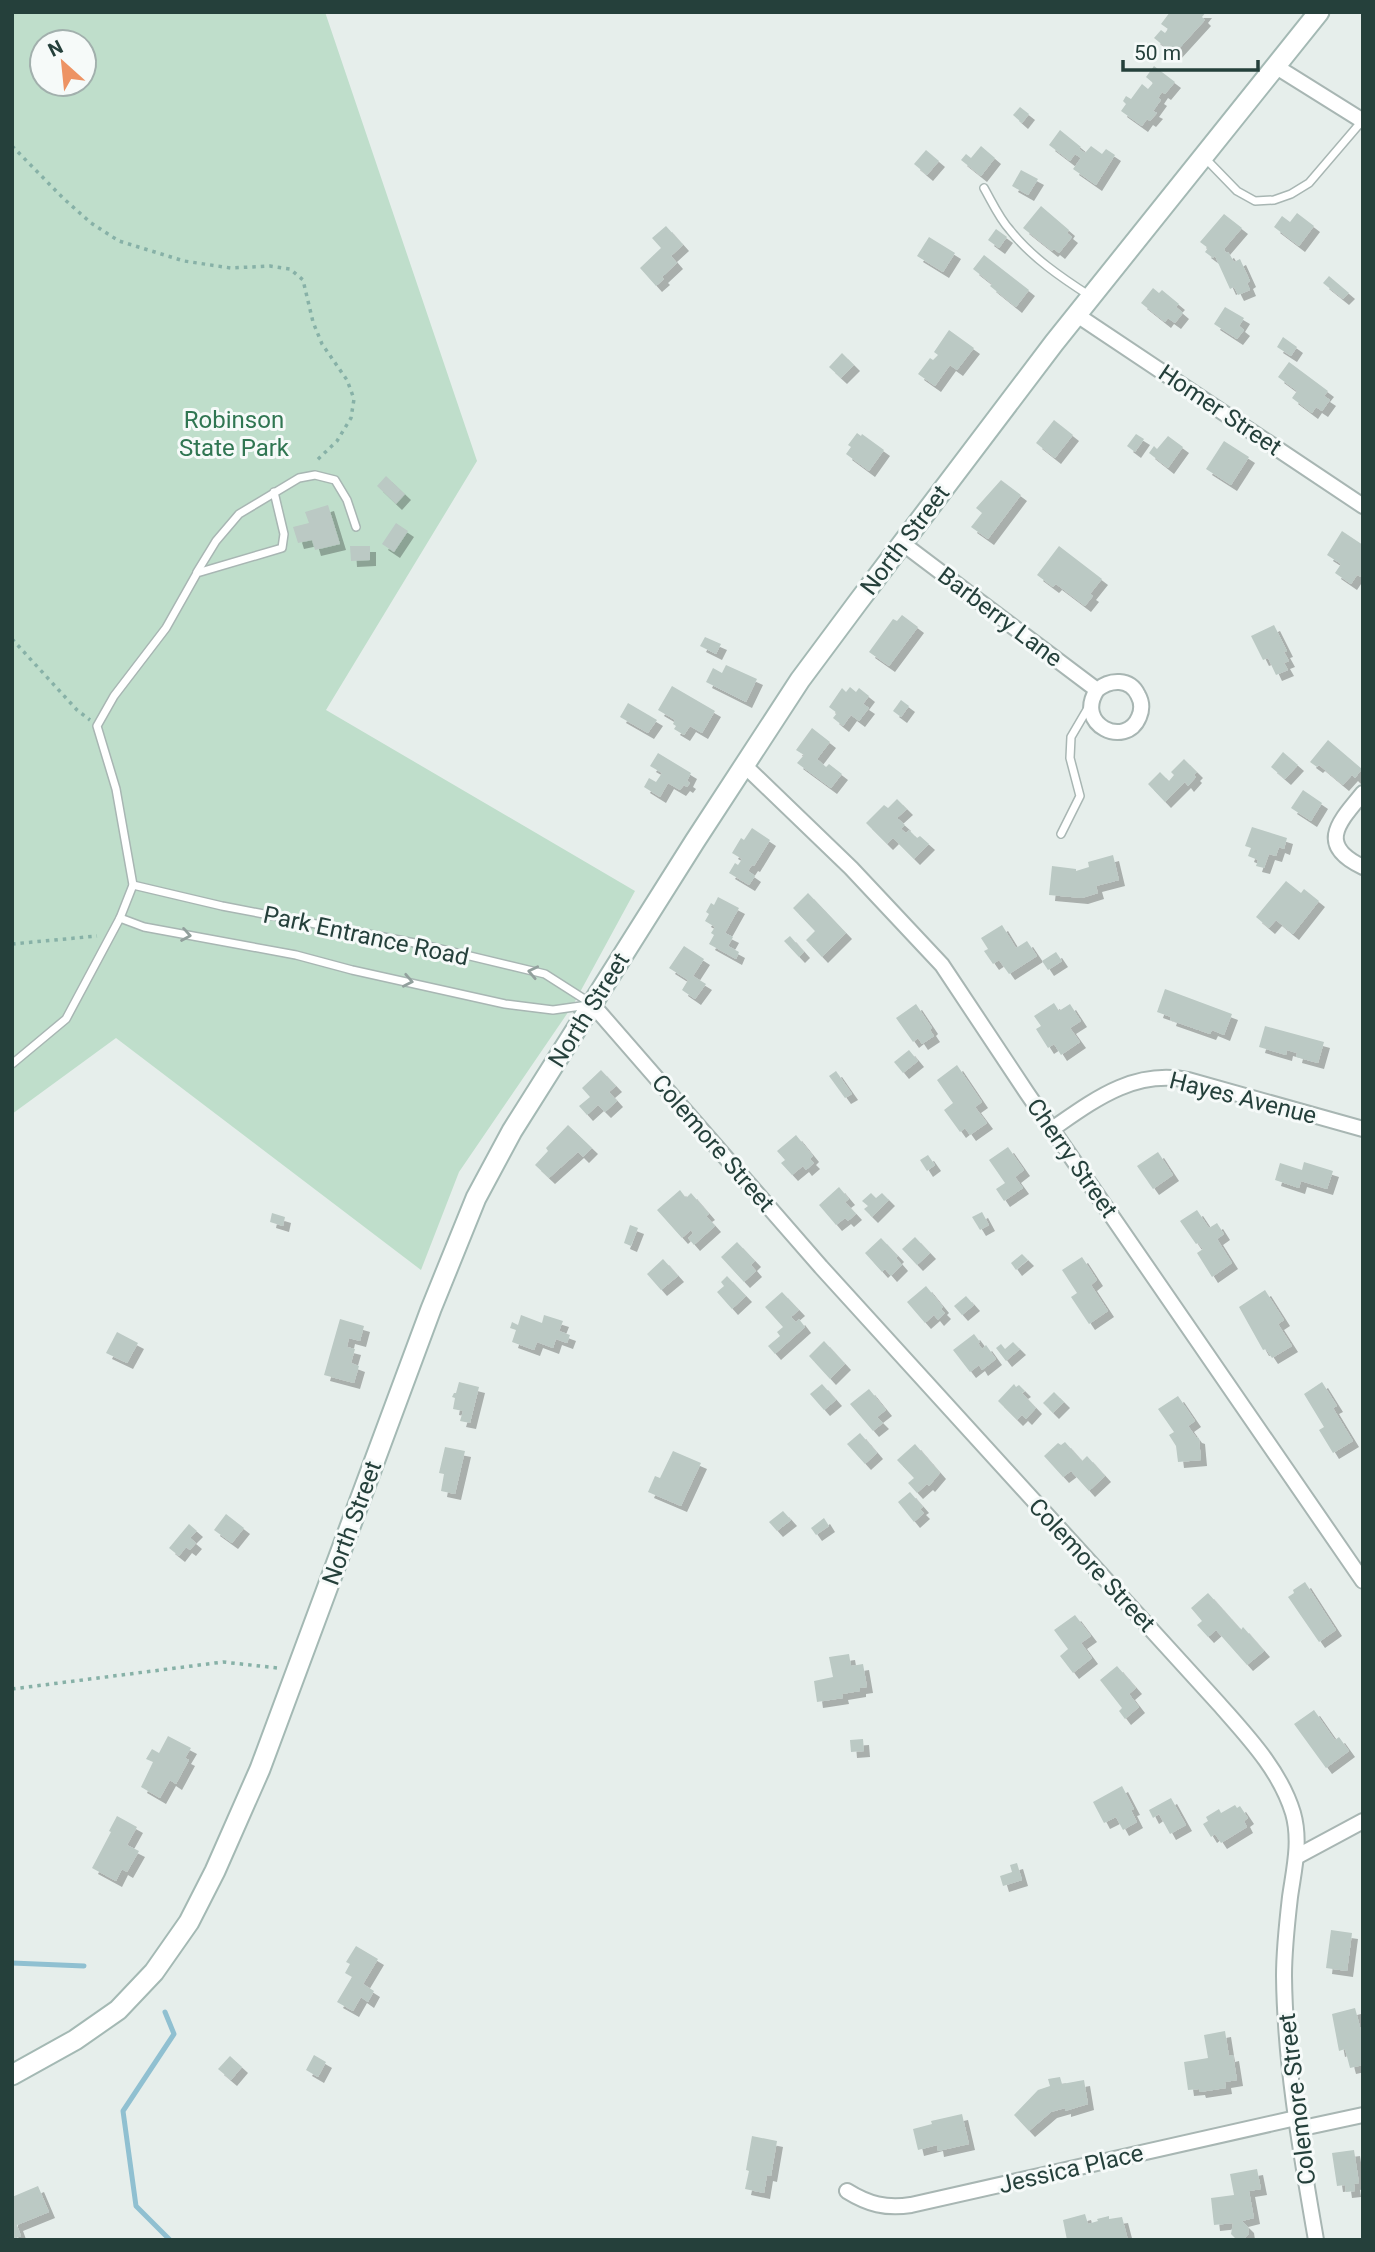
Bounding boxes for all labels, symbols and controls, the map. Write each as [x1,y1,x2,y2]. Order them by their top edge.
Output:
north arrow [28,28,98,98]
scale bar [1123,28,1258,72]
text: N [44,35,67,62]
text: 50 m [1134,41,1181,65]
street label: Homer Street [1153,359,1287,461]
park label: Robinson State Park [179,406,290,462]
street label: North Street [855,480,955,600]
street label: Barberry Lane [932,561,1068,673]
street label: Park Entrance Road [261,901,471,971]
one-way arrow [180,926,192,941]
street label: North Street [543,947,635,1072]
one-way arrow [527,966,539,981]
one-way arrow [402,973,414,988]
street label: Hayes Avenue [1166,1066,1320,1130]
street label: Colemore Street [646,1069,780,1217]
street label: Cherry Street [1021,1093,1123,1223]
street label: North Street [317,1457,387,1589]
street label: Colemore Street [1023,1492,1161,1638]
street label: Colemore Street [1273,2012,1321,2186]
street label: Jessica Place [996,2139,1146,2199]

